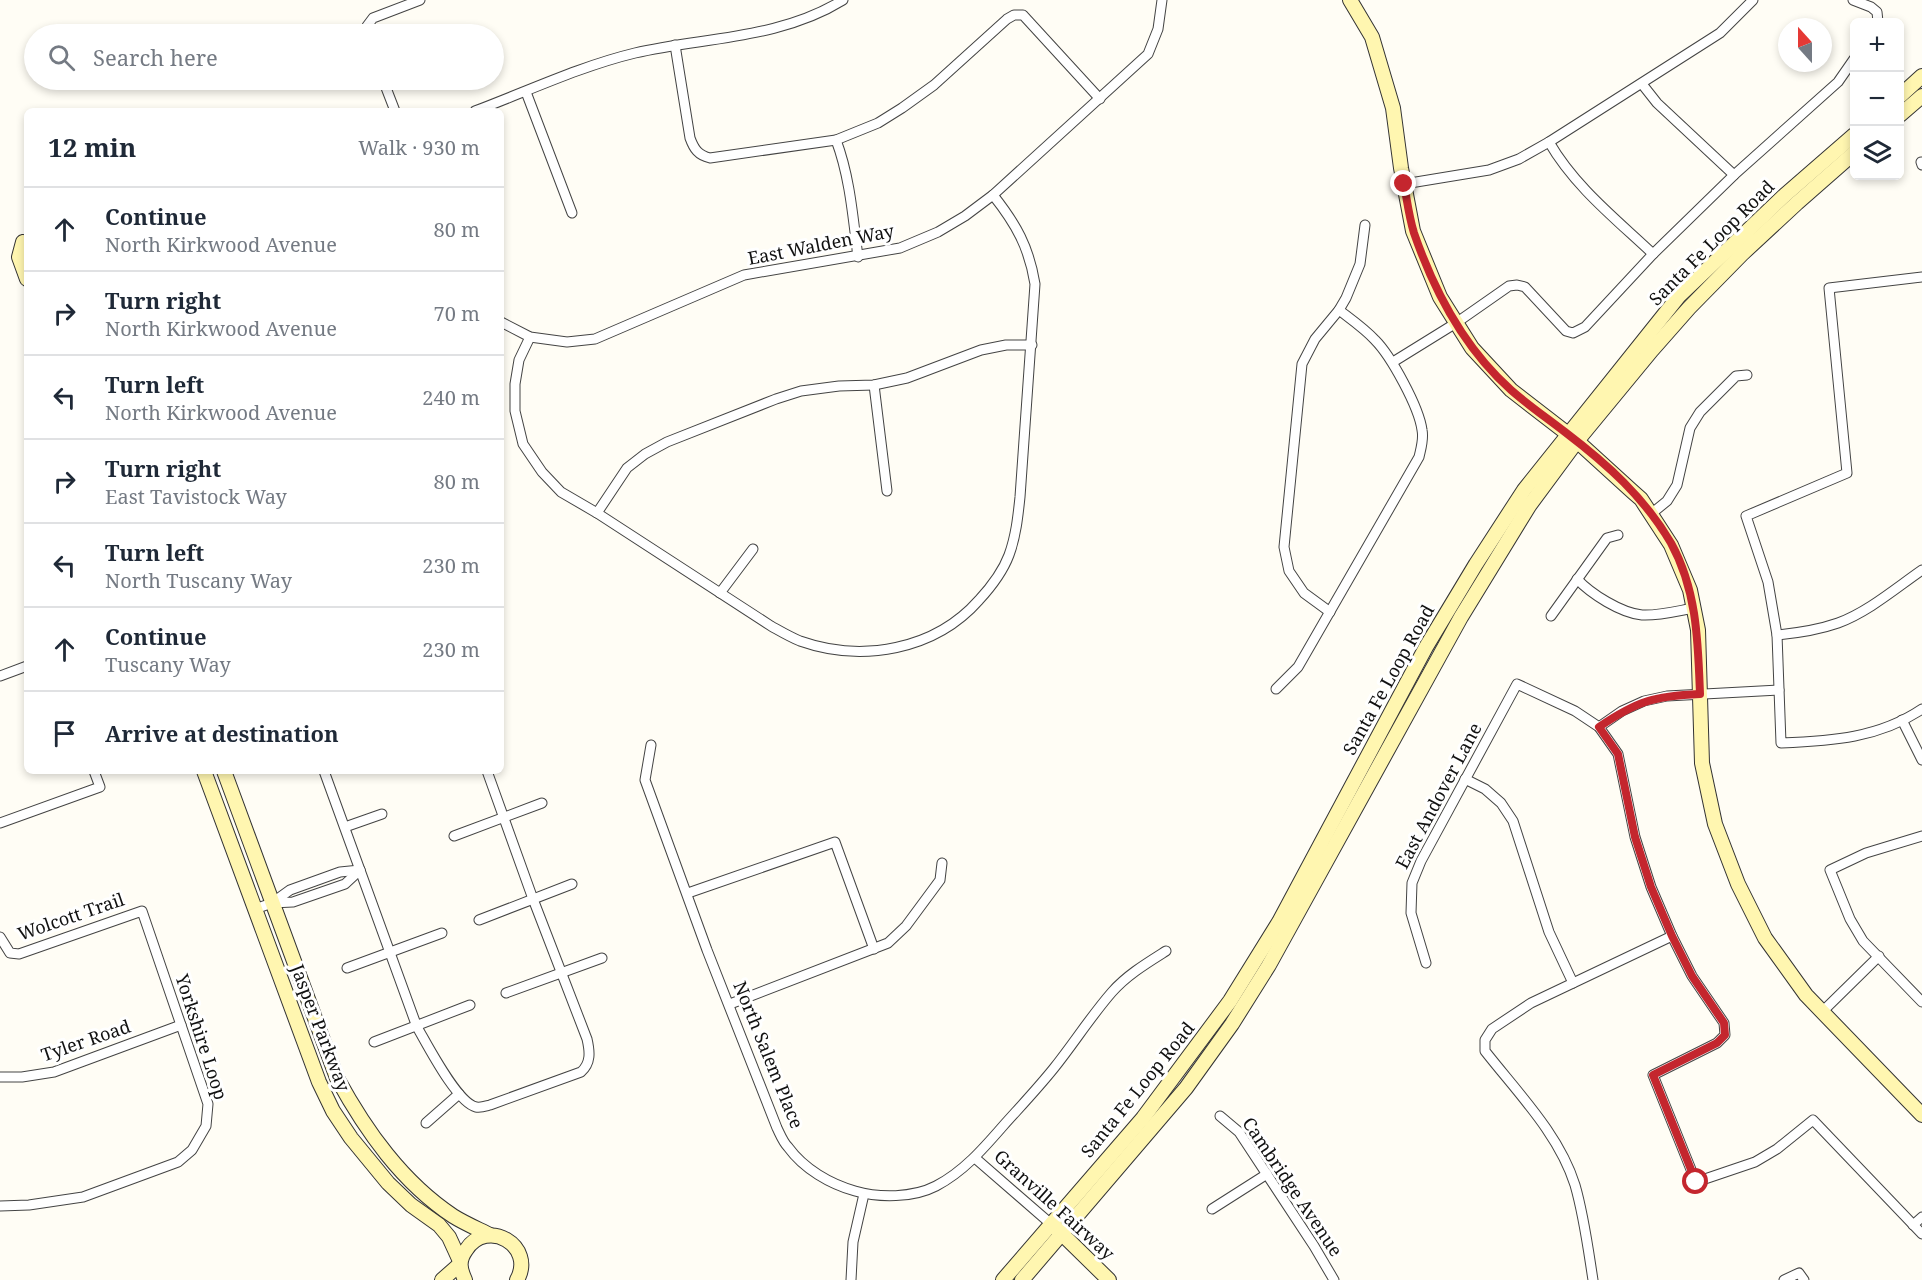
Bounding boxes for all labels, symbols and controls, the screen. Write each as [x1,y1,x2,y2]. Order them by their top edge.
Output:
north arrow [1778,18,1832,72]
map controls [1850,18,1904,180]
button: + [1850,18,1904,72]
search box [24,24,504,90]
icon: search [45,41,78,74]
text: Search here [93,42,218,72]
button: − [1850,72,1904,126]
button: layers [1850,126,1904,180]
text: 12 min [48,129,136,165]
text: Walk · 930 m [358,134,480,161]
route end [1390,170,1416,196]
street label: Santa Fe Loop Road [1643,174,1779,310]
text: Continue [105,201,207,231]
icon: ahead [48,213,81,246]
text: 80 m [434,216,480,243]
street label: East Walden Way [746,218,897,270]
text: North Kirkwood Avenue [105,231,337,258]
text: Turn right [105,285,221,315]
icon: right [48,297,81,330]
text: 70 m [434,300,480,327]
text: North Kirkwood Avenue [105,315,337,342]
text: Turn left [105,369,204,399]
icon: left [48,381,81,414]
text: 240 m [422,384,480,411]
text: North Kirkwood Avenue [105,399,337,426]
text: Turn right [105,453,221,483]
icon: right [48,465,81,498]
text: 80 m [434,468,480,495]
text: East Tavistock Way [105,483,287,510]
text: Turn left [105,537,204,567]
icon: left [48,549,81,582]
text: 230 m [422,552,480,579]
text: North Tuscany Way [105,567,292,594]
street label: Santa Fe Loop Road [1337,600,1439,759]
text: Continue [105,621,207,651]
icon: ahead [48,633,81,666]
text: 230 m [422,636,480,663]
text: Tuscany Way [105,651,231,678]
icon: arrive [48,717,81,750]
text: Arrive at destination [105,718,339,748]
street label: East Andover Lane [1389,718,1487,873]
street label: Wolcott Trail [14,887,127,945]
street label: Jasper Parkway [285,960,356,1095]
street label: Yorkshire Loop [170,970,234,1102]
street label: North Salem Place [728,977,809,1132]
street label: Tyler Road [38,1014,134,1067]
street label: Santa Fe Loop Road [1075,1017,1199,1162]
street label: Cambridge Avenue [1237,1112,1348,1261]
street label: Granville Fairway [989,1144,1121,1265]
route start [1682,1168,1708,1194]

